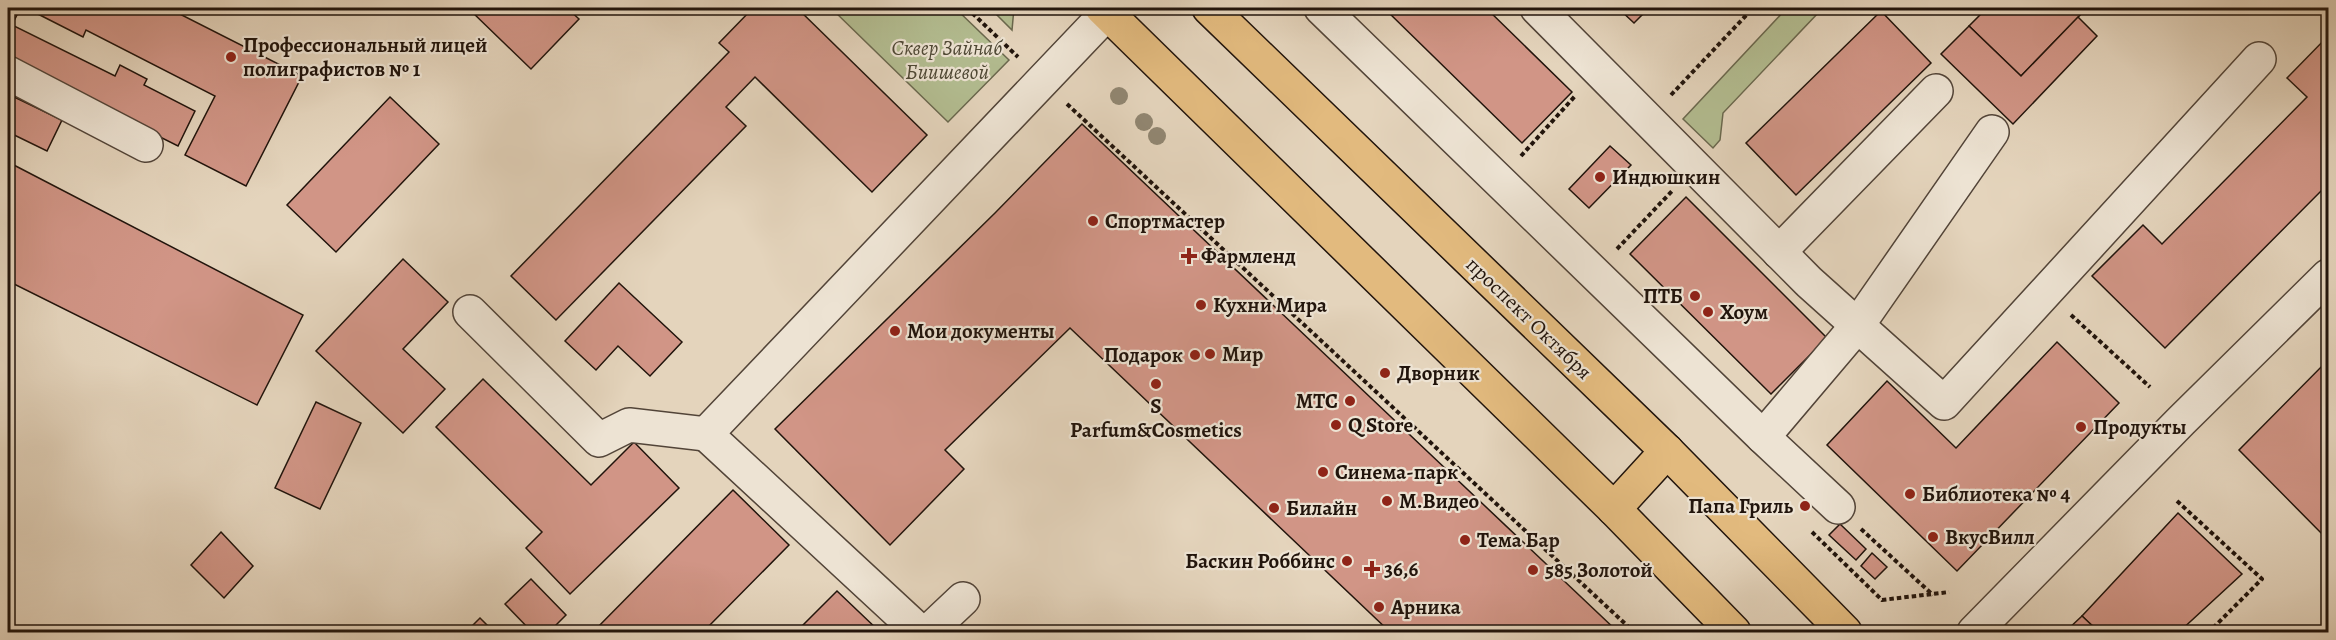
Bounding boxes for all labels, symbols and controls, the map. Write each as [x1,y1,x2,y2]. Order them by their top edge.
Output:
place label: Профессиональный лицей полиграфистов № 1 [243,31,488,83]
park label: Сквер Зайнаб Биишевой [892,34,1003,86]
marker: Профессиональный лицей полиграфистов № 1 [224,50,238,64]
place label: Индюшкин [1612,163,1720,191]
marker: Индюшкин [1593,170,1607,184]
place label: Спортмастер [1105,207,1225,235]
marker: Спортмастер [1086,214,1100,228]
place label: Фармленд [1201,242,1296,270]
marker: Фармленд [1182,249,1196,263]
street label: проспект Октября [1460,251,1598,385]
place label: ПТБ [1643,282,1683,310]
marker: ПТБ [1688,289,1702,303]
place label: Кухни Мира [1213,291,1327,319]
marker: Кухни Мира [1194,298,1208,312]
place label: Хоум [1720,298,1768,326]
marker: Хоум [1701,305,1715,319]
place label: Мои документы [907,317,1055,345]
marker: Мои документы [888,324,902,338]
place label: Мир [1222,340,1263,368]
place label: Подарок [1104,341,1183,369]
marker: Мир [1203,347,1217,361]
marker: Подарок [1188,348,1202,362]
place label: Дворник [1397,359,1480,387]
marker: Дворник [1378,366,1392,380]
marker: S Parfum&Cosmetics [1149,377,1163,391]
place label: МТС [1296,387,1338,415]
place label: S Parfum&Cosmetics [1070,392,1242,444]
marker: МТС [1343,394,1357,408]
place label: Q Store [1348,411,1413,439]
place label: Продукты [2093,413,2187,441]
marker: Q Store [1329,418,1343,432]
marker: Продукты [2074,420,2088,434]
place label: Синема-парк [1335,458,1458,486]
marker: Синема-парк [1316,465,1330,479]
place label: Библиотека № 4 [1922,480,2070,508]
place label: М.Видео [1399,487,1480,515]
marker: Библиотека № 4 [1903,487,1917,501]
place label: Папа Гриль [1688,492,1793,520]
place label: Билайн [1286,494,1357,522]
marker: М.Видео [1380,494,1394,508]
marker: Папа Гриль [1798,499,1812,513]
marker: Билайн [1267,501,1281,515]
place label: ВкусВилл [1945,523,2035,551]
place label: Тема Бар [1477,526,1560,554]
marker: ВкусВилл [1926,530,1940,544]
marker: Тема Бар [1458,533,1472,547]
place label: Баскин Роббинс [1185,547,1335,575]
marker: Баскин Роббинс [1340,554,1354,568]
place label: 36,6 [1384,555,1418,583]
place label: 585 Золотой [1545,556,1653,584]
marker: 36,6 [1365,562,1379,576]
marker: 585 Золотой [1526,563,1540,577]
place label: Арника [1390,593,1461,621]
marker: Арника [1372,600,1386,614]

